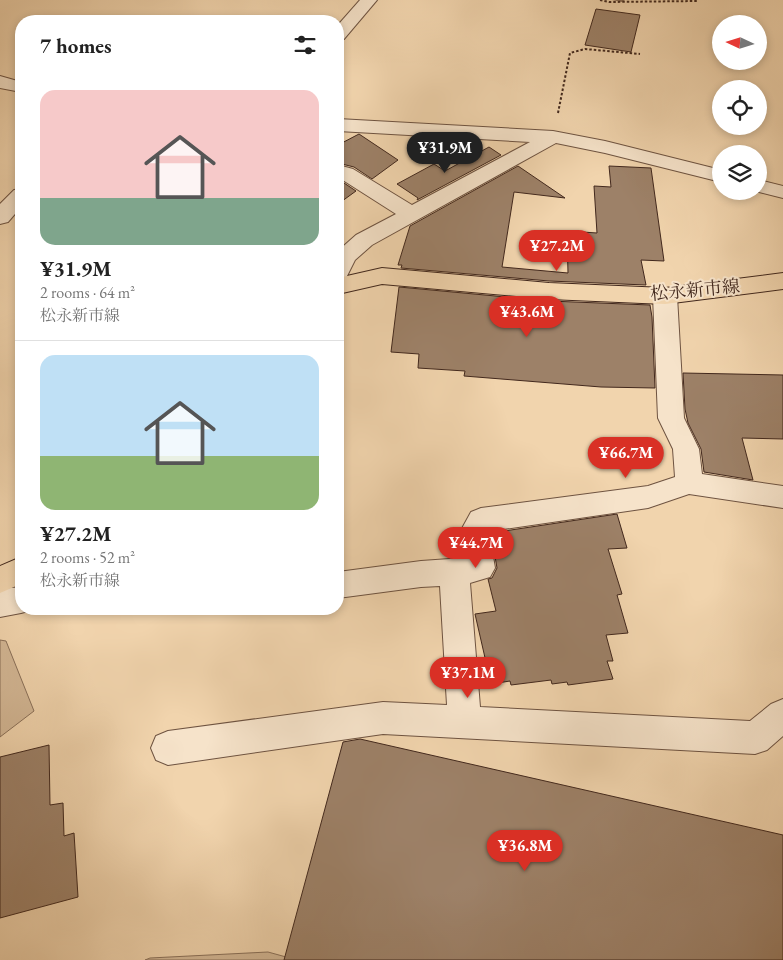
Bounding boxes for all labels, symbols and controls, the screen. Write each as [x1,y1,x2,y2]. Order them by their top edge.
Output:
north arrow [712,15,768,70]
map controls [712,15,767,200]
icon: filters [291,31,319,59]
text: 7 homes [40,32,112,59]
button: locate [712,80,767,135]
icon: home [135,122,225,212]
pin: ¥31.9M [404,132,486,174]
text: ¥31.9M [418,137,472,158]
button: layers [712,145,767,200]
pin: ¥27.2M [516,230,598,272]
text: ¥27.2M [530,235,584,256]
text: ¥31.9M [40,255,111,282]
street label: 松永新市線 [649,274,741,305]
text: 2 rooms · 64 m² [40,282,135,303]
pin: ¥43.6M [486,296,568,338]
text: ¥43.6M [500,301,554,322]
text: 松永新市線 [40,305,120,326]
icon: home [135,388,225,478]
pin: ¥66.7M [585,436,667,479]
text: ¥66.7M [599,442,653,463]
text: ¥27.2M [40,520,111,547]
pin: ¥44.7M [435,526,517,569]
text: ¥44.7M [449,532,503,553]
text: 2 rooms · 52 m² [40,547,135,568]
text: 松永新市線 [40,570,120,591]
pin: ¥37.1M [427,656,509,699]
text: ¥37.1M [441,662,495,683]
pin: ¥36.8M [484,830,566,872]
text: ¥36.8M [498,835,552,856]

